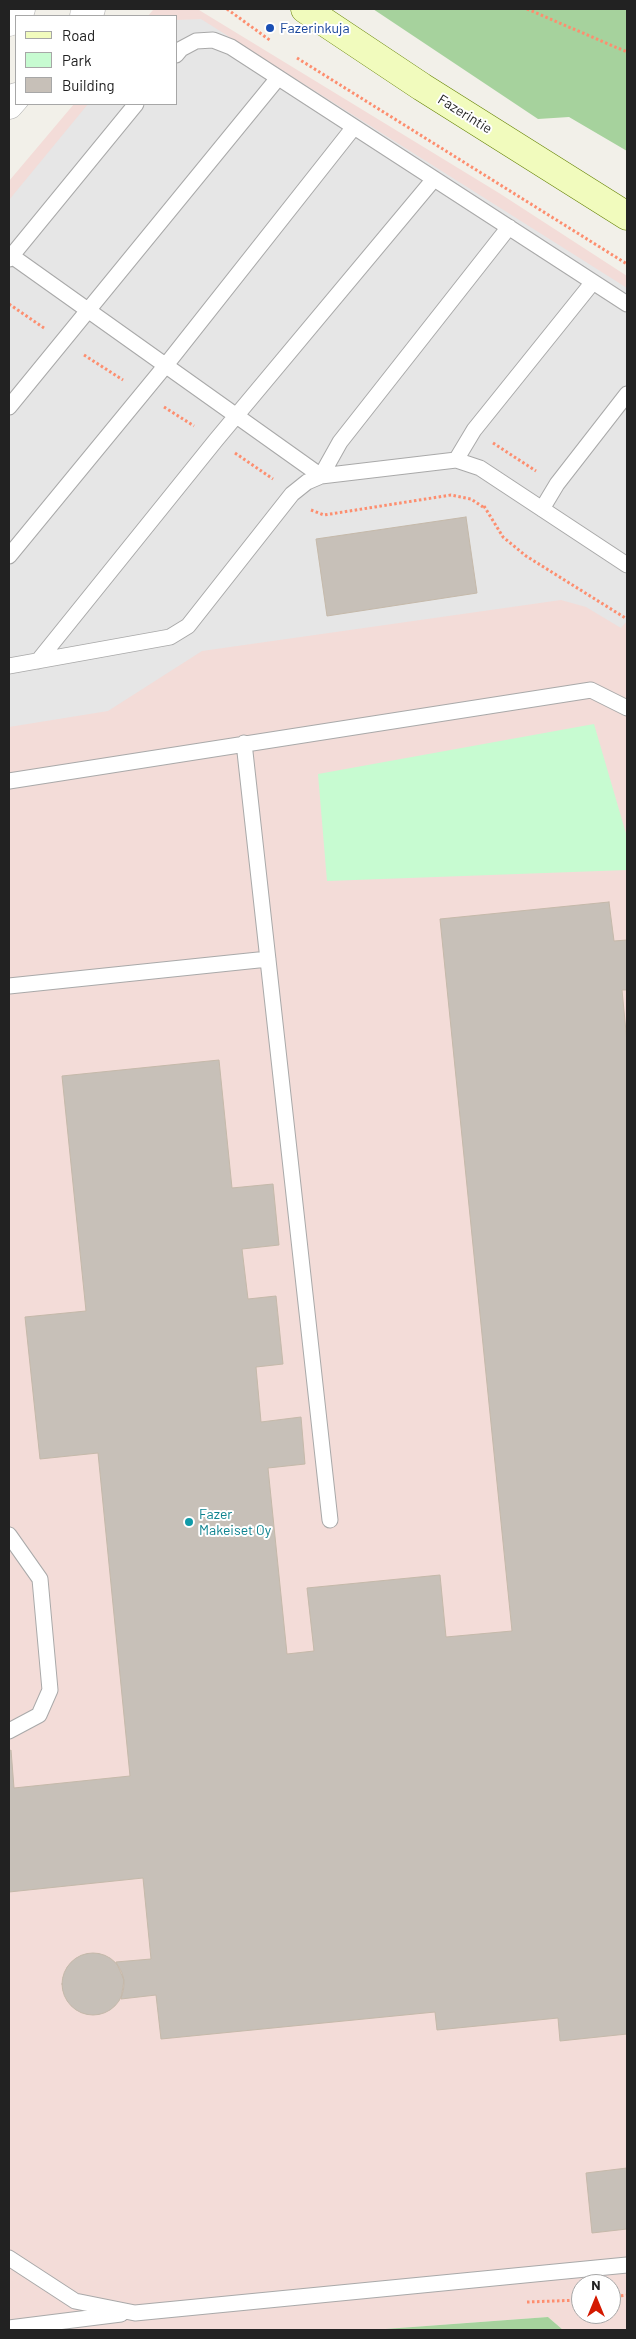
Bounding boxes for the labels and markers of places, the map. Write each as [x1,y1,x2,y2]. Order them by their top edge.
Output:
place label: Fazerinkuja [280,20,350,36]
marker: Fazerinkuja [264,22,276,34]
place label: Fazer Makeiset Oy [199,1506,271,1538]
marker: Fazer Makeiset Oy [183,1516,195,1528]

